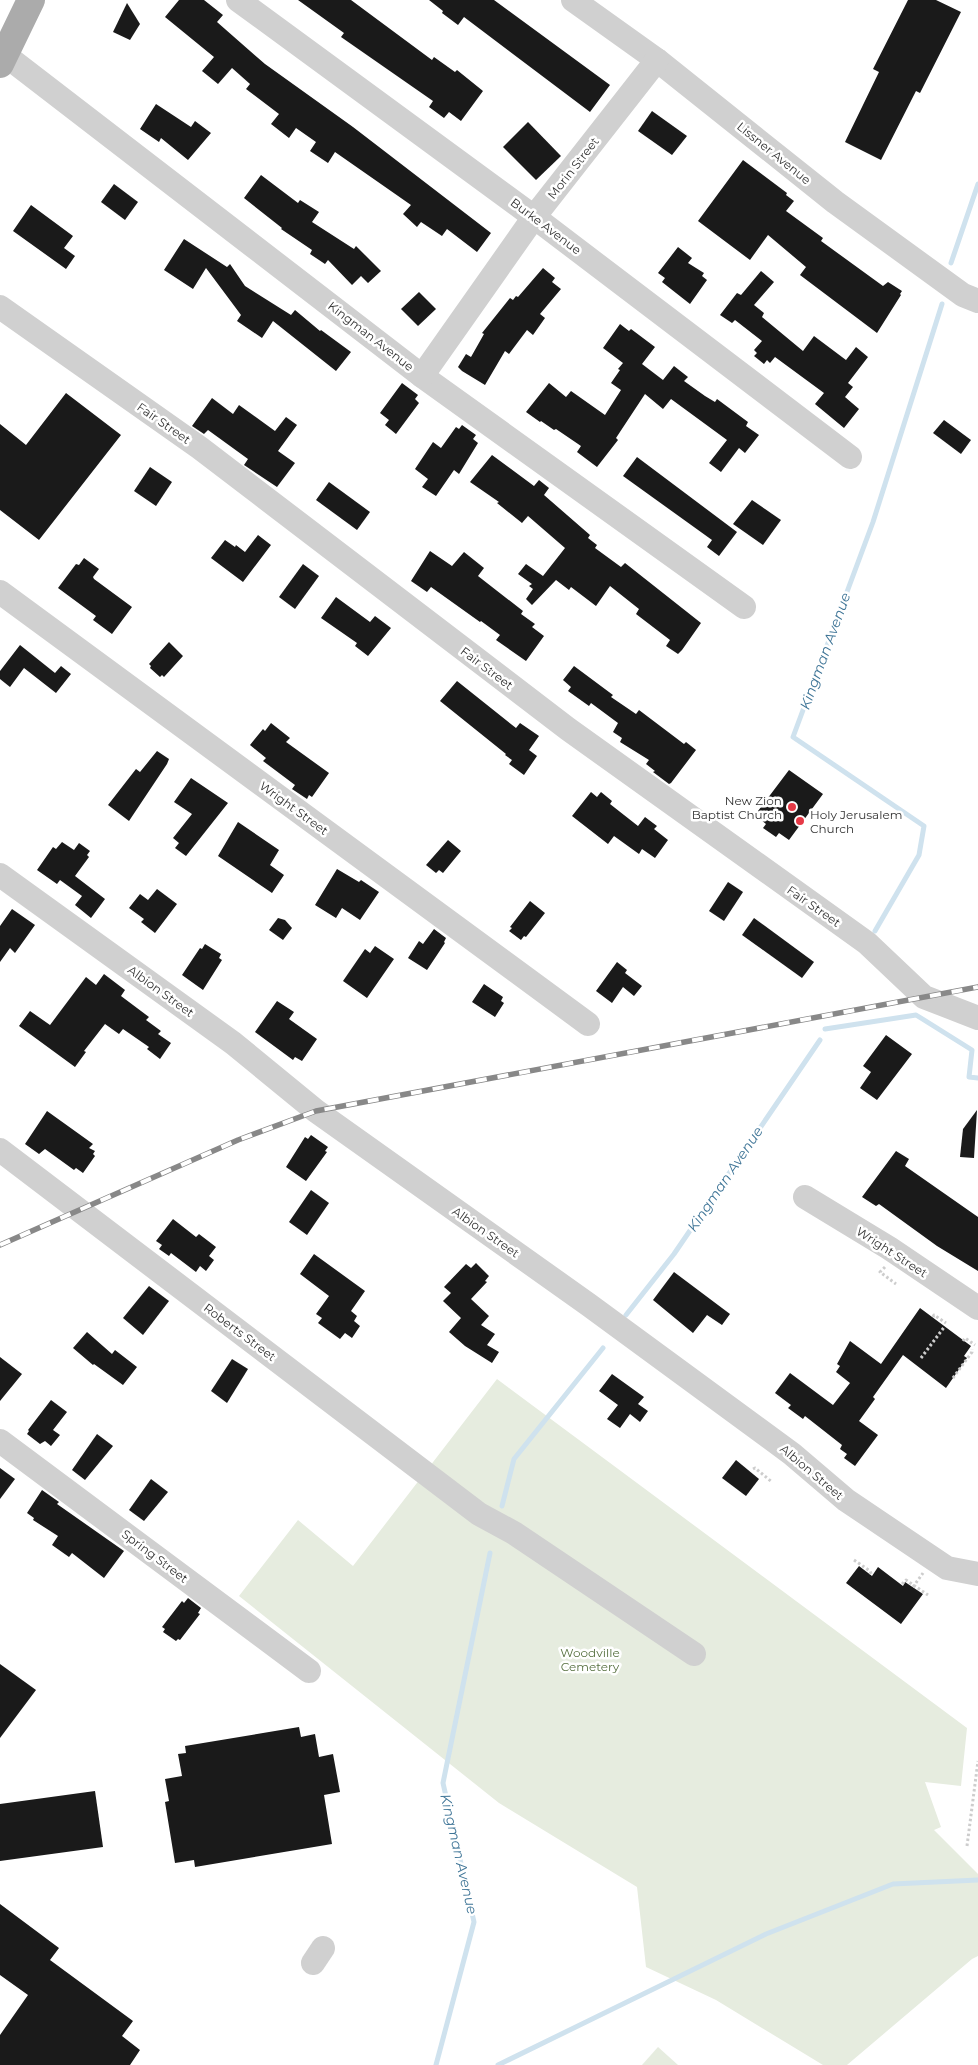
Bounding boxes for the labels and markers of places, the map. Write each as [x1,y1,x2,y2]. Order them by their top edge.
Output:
place label: New Zion Baptist Church [692,793,782,822]
marker: New Zion Baptist Church [786,801,798,813]
place label: Holy Jerusalem Church [810,807,902,836]
marker: Holy Jerusalem Church [794,815,806,827]

